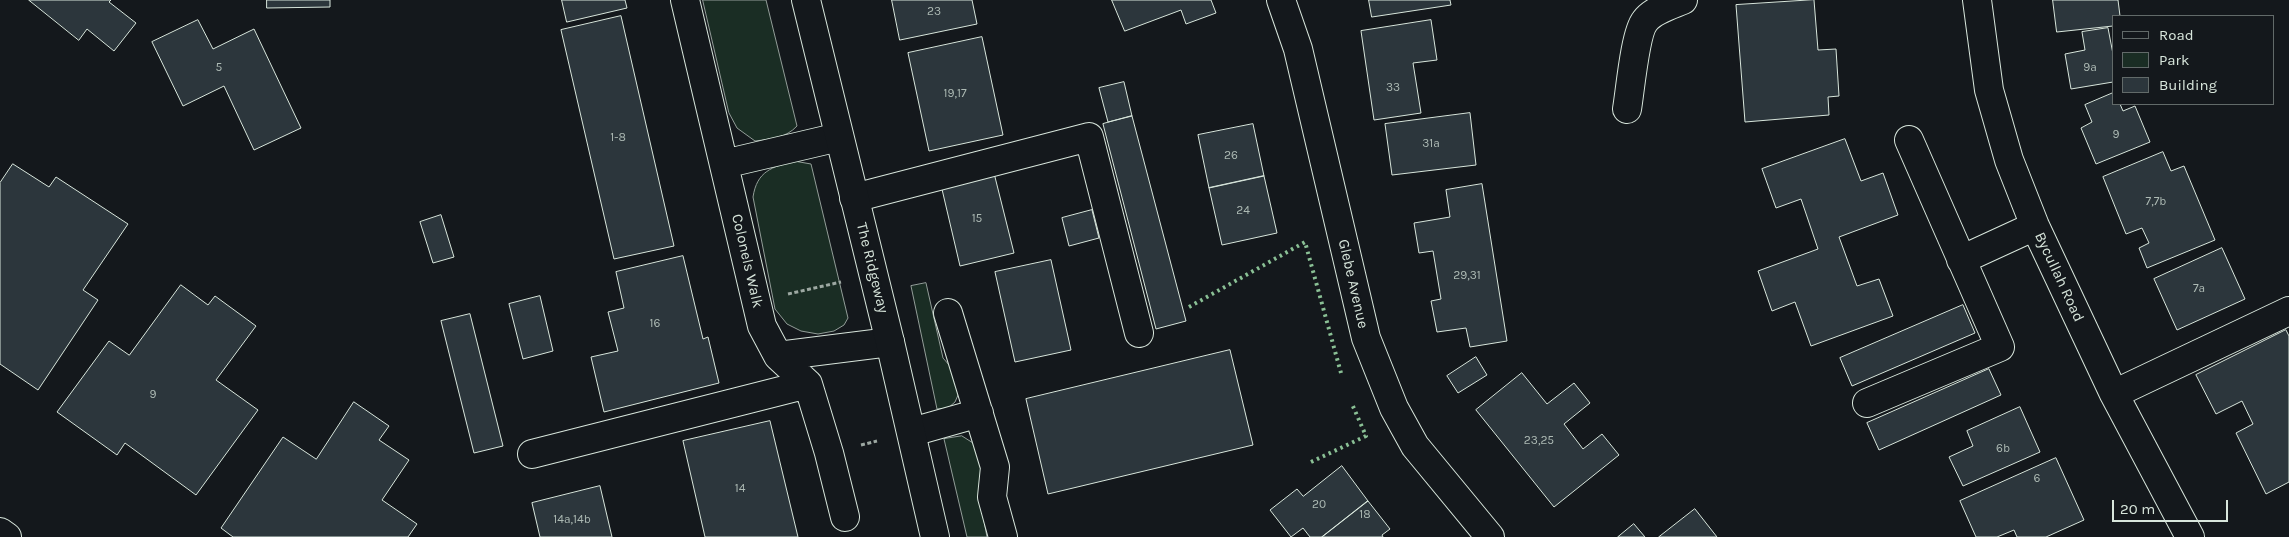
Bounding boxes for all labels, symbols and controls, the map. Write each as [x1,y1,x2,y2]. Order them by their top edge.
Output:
house number: 23 [927,5,941,19]
legend [2112,15,2274,105]
text: Road [2159,26,2194,44]
text: Park [2159,51,2189,69]
house number: 5 [216,61,222,75]
house number: 9a [2083,61,2097,75]
text: Building [2159,76,2217,94]
house number: 33 [1386,81,1400,95]
house number: 19,17 [943,87,967,101]
house number: 9 [2113,128,2119,142]
house number: 1-8 [610,131,626,145]
house number: 31a [1422,137,1440,151]
house number: 26 [1224,149,1238,163]
house number: 7,7b [2146,195,2166,209]
house number: 24 [1236,204,1250,218]
street label: Colonels Walk [727,212,767,310]
house number: 15 [972,212,982,226]
street label: The Ridgeway [852,221,892,315]
street label: Bycullah Road [2030,229,2088,325]
street label: Glebe Avenue [1334,238,1372,330]
house number: 29,31 [1453,269,1481,283]
house number: 7a [2193,282,2205,296]
house number: 16 [650,317,660,331]
house number: 9 [150,388,156,402]
house number: 23,25 [1524,434,1554,448]
house number: 6b [1996,442,2010,456]
house number: 6 [2034,472,2040,486]
house number: 14 [735,482,745,496]
scale bar [2114,490,2230,522]
house number: 20 [1312,498,1326,512]
text: 20 m [2120,500,2155,518]
house number: 18 [1359,508,1371,522]
house number: 14a,14b [553,513,591,527]

